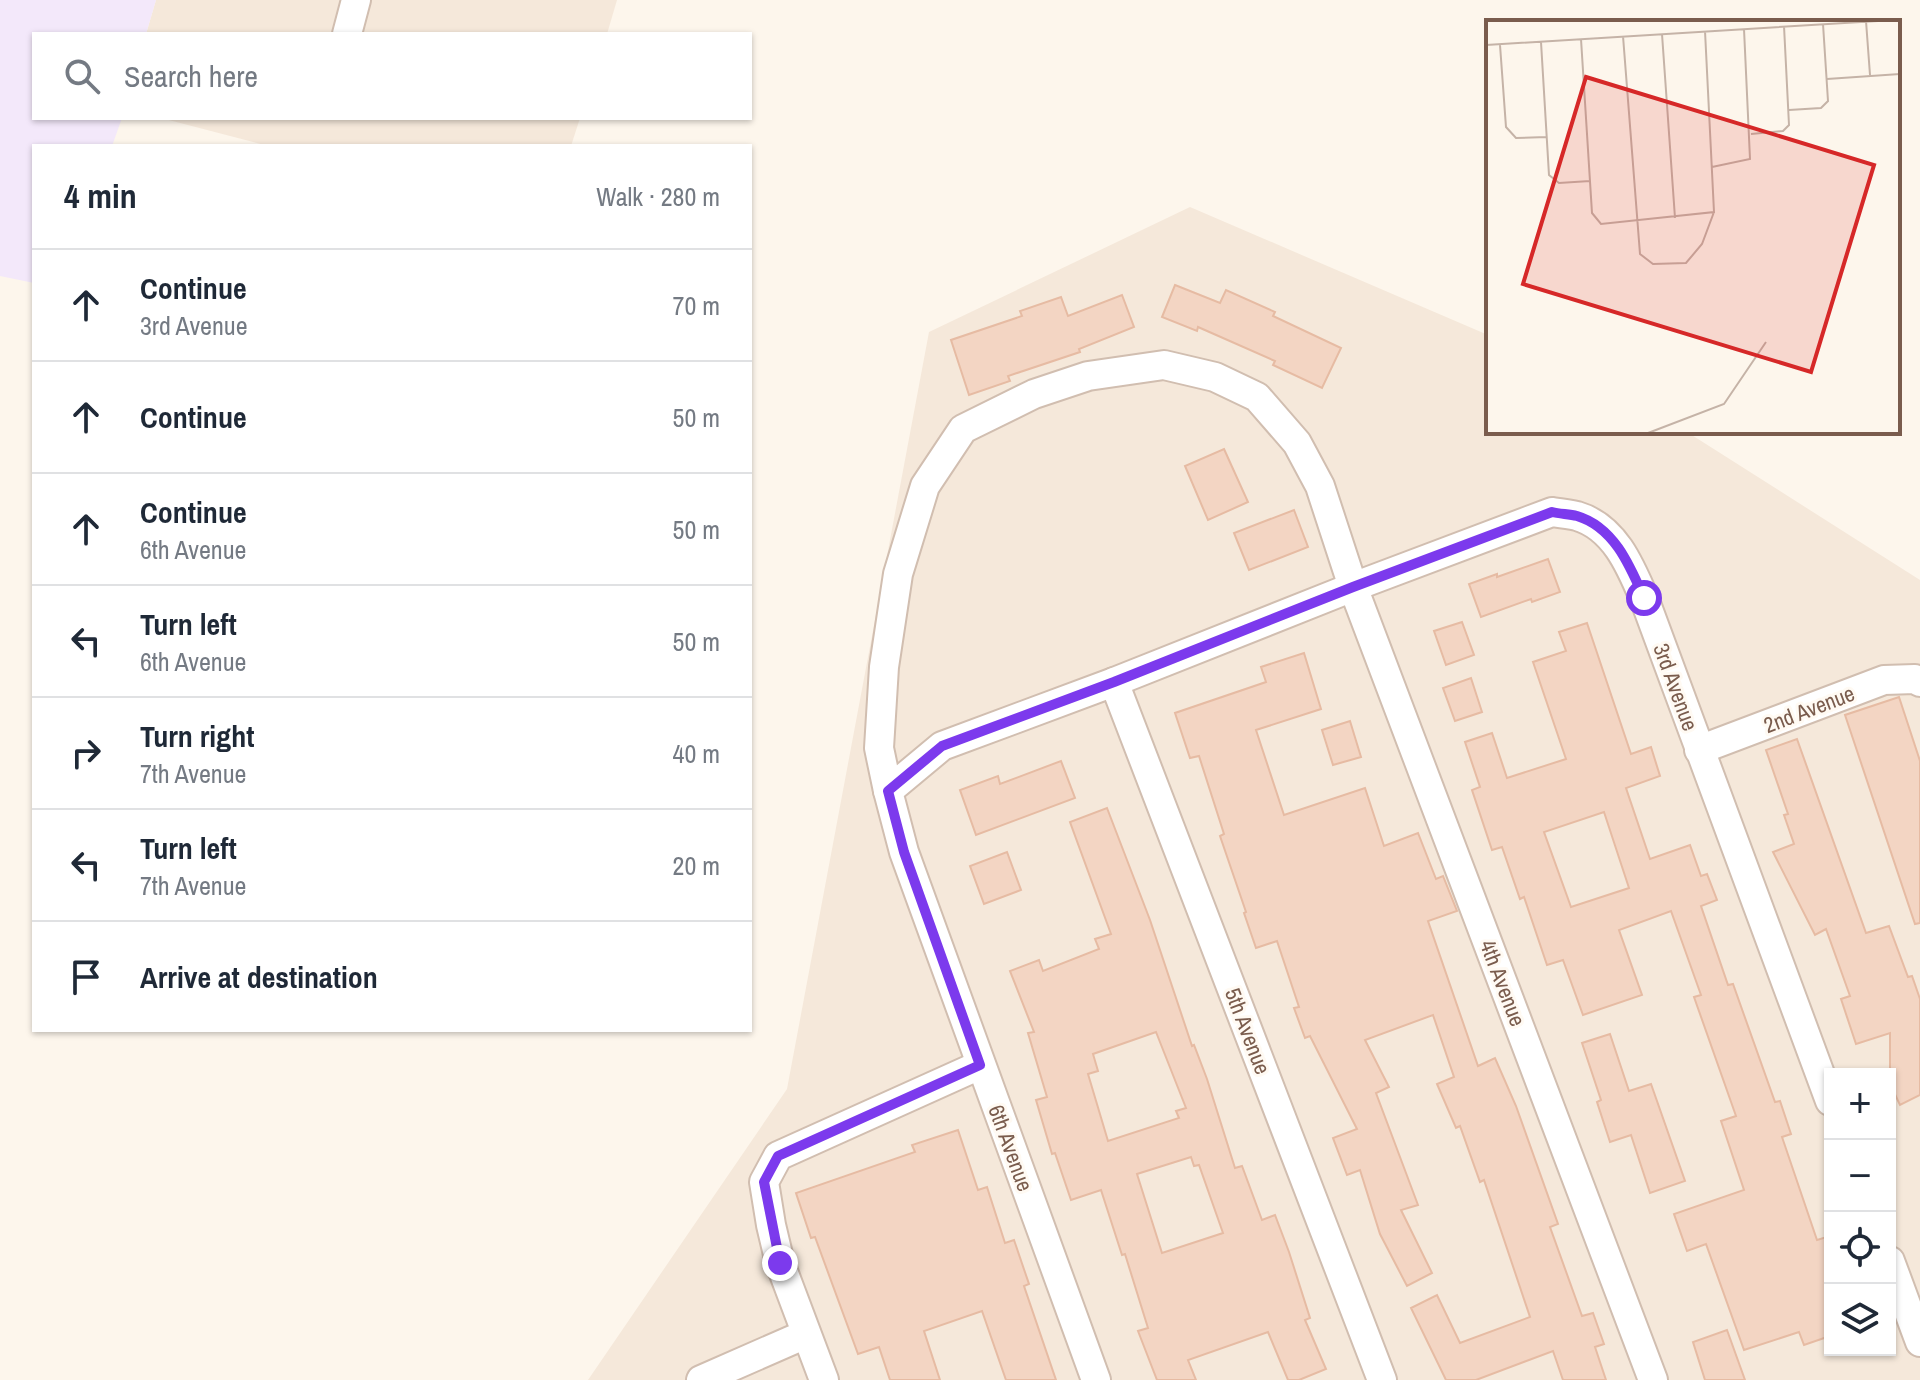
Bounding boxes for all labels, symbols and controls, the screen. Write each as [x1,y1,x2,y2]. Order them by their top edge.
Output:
inset map [1486,20,1900,434]
search box [32,32,752,120]
icon: search [60,54,104,98]
text: Search here [124,56,258,96]
text: 4 min [64,173,137,219]
text: Walk · 280 m [596,179,720,214]
text: Continue [140,268,247,308]
icon: ahead [64,283,108,327]
text: 70 m [673,288,720,323]
text: 3rd Avenue [140,308,248,343]
icon: ahead [64,395,108,439]
text: Continue [140,397,247,437]
text: 50 m [673,400,720,435]
text: Continue [140,492,247,532]
icon: ahead [64,507,108,551]
text: 50 m [673,512,720,547]
text: 6th Avenue [140,532,246,567]
route start [1626,580,1662,616]
text: Turn left [140,604,237,644]
icon: left [64,619,108,663]
text: 50 m [673,624,720,659]
street label: 3rd Avenue [1646,639,1706,735]
text: 6th Avenue [140,644,246,679]
street label: 2nd Avenue [1759,678,1859,740]
text: Turn right [140,716,254,756]
icon: right [64,731,108,775]
text: 40 m [673,736,720,771]
text: 7th Avenue [140,756,246,791]
text: Turn left [140,828,237,868]
icon: left [64,843,108,887]
text: 20 m [673,848,720,883]
text: 7th Avenue [140,868,246,903]
street label: 4th Avenue [1473,936,1533,1030]
icon: arrive [64,955,108,999]
text: Arrive at destination [140,957,378,997]
street label: 5th Avenue [1218,984,1278,1078]
map controls [1824,1068,1896,1356]
button: + [1824,1068,1896,1140]
street label: 6th Avenue [982,1101,1040,1195]
button: − [1824,1140,1896,1212]
button: locate [1824,1212,1896,1284]
route end [762,1245,798,1281]
button: layers [1824,1284,1896,1356]

